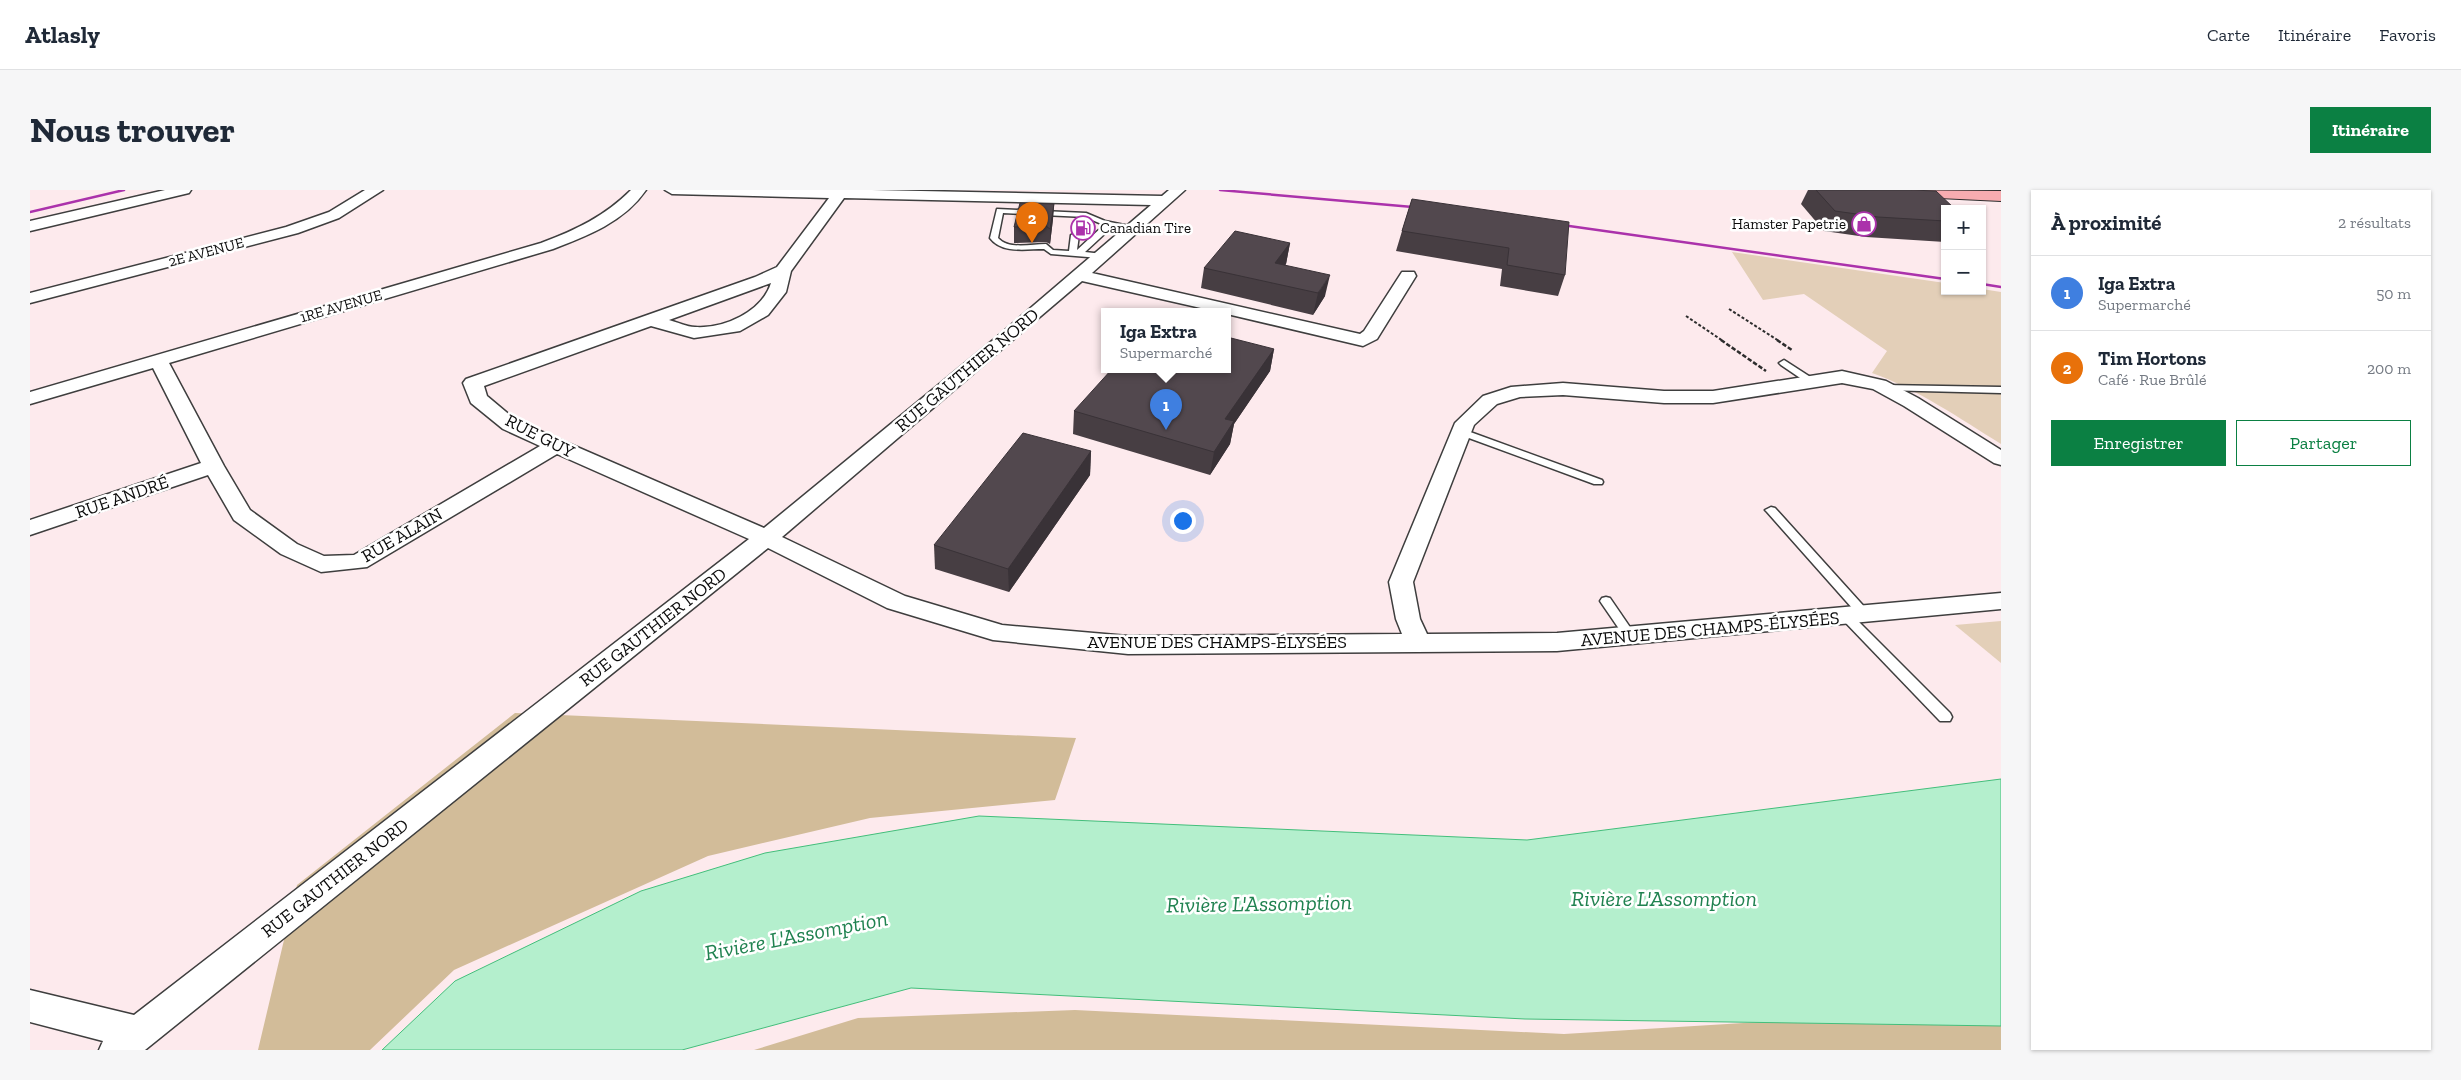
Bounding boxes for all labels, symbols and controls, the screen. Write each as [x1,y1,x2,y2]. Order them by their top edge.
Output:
text: Atlasly [25,20,100,49]
text: Carte [2207,24,2250,46]
text: Itinéraire [2278,24,2351,46]
text: Favoris [2379,24,2436,46]
button: Itinéraire [2310,107,2431,153]
text: Nous trouver [30,109,235,151]
pin: 2 [1016,202,1048,243]
map controls [1941,205,1986,295]
button: + [1941,205,1986,250]
text: À proximité [2051,210,2161,235]
shop icon: Hamster Papetrie [1851,211,1877,237]
text: 2 résultats [2338,213,2411,232]
fuel station icon: Canadian Tire [1070,215,1096,241]
place label: Hamster Papetrie [1732,215,1846,233]
place label: Canadian Tire [1100,219,1191,237]
street label: 2E AVENUE [166,233,246,271]
button: − [1941,250,1986,295]
text: Iga Extra [2098,272,2175,295]
text: 1 [2064,284,2070,303]
text: 50 m [2376,284,2411,303]
street label: 1RE AVENUE [298,286,384,326]
text: Supermarché [2098,295,2191,314]
street label: RUE GAUTHIER NORD [891,304,1043,436]
popup [1101,308,1231,373]
text: Iga Extra [1120,320,1197,343]
text: Supermarché [1120,343,1212,362]
text: Tim Hortons [2098,347,2206,370]
text: 2 [2063,359,2071,378]
text: 200 m [2367,359,2411,378]
text: Café · Rue Brûlé [2098,370,2207,389]
pin: 1 [1150,389,1182,430]
street label: RUE GUY [502,409,578,463]
button: Enregistrer [2051,420,2226,466]
button: Partager [2236,420,2411,466]
street label: RUE ANDRÉ [73,471,171,523]
street label: RUE ALAIN [357,503,447,567]
your location [1170,508,1196,534]
street label: RUE GAUTHIER NORD [575,563,731,691]
street label: AVENUE DES CHAMPS-ÉLYSÉES [1580,607,1840,651]
street label: AVENUE DES CHAMPS-ÉLYSÉES [1087,631,1347,653]
street label: RUE GAUTHIER NORD [257,814,413,942]
water label: Rivière L'Assomption [1571,885,1757,912]
water label: Rivière L'Assomption [1166,888,1352,919]
water label: Rivière L'Assomption [702,905,890,966]

